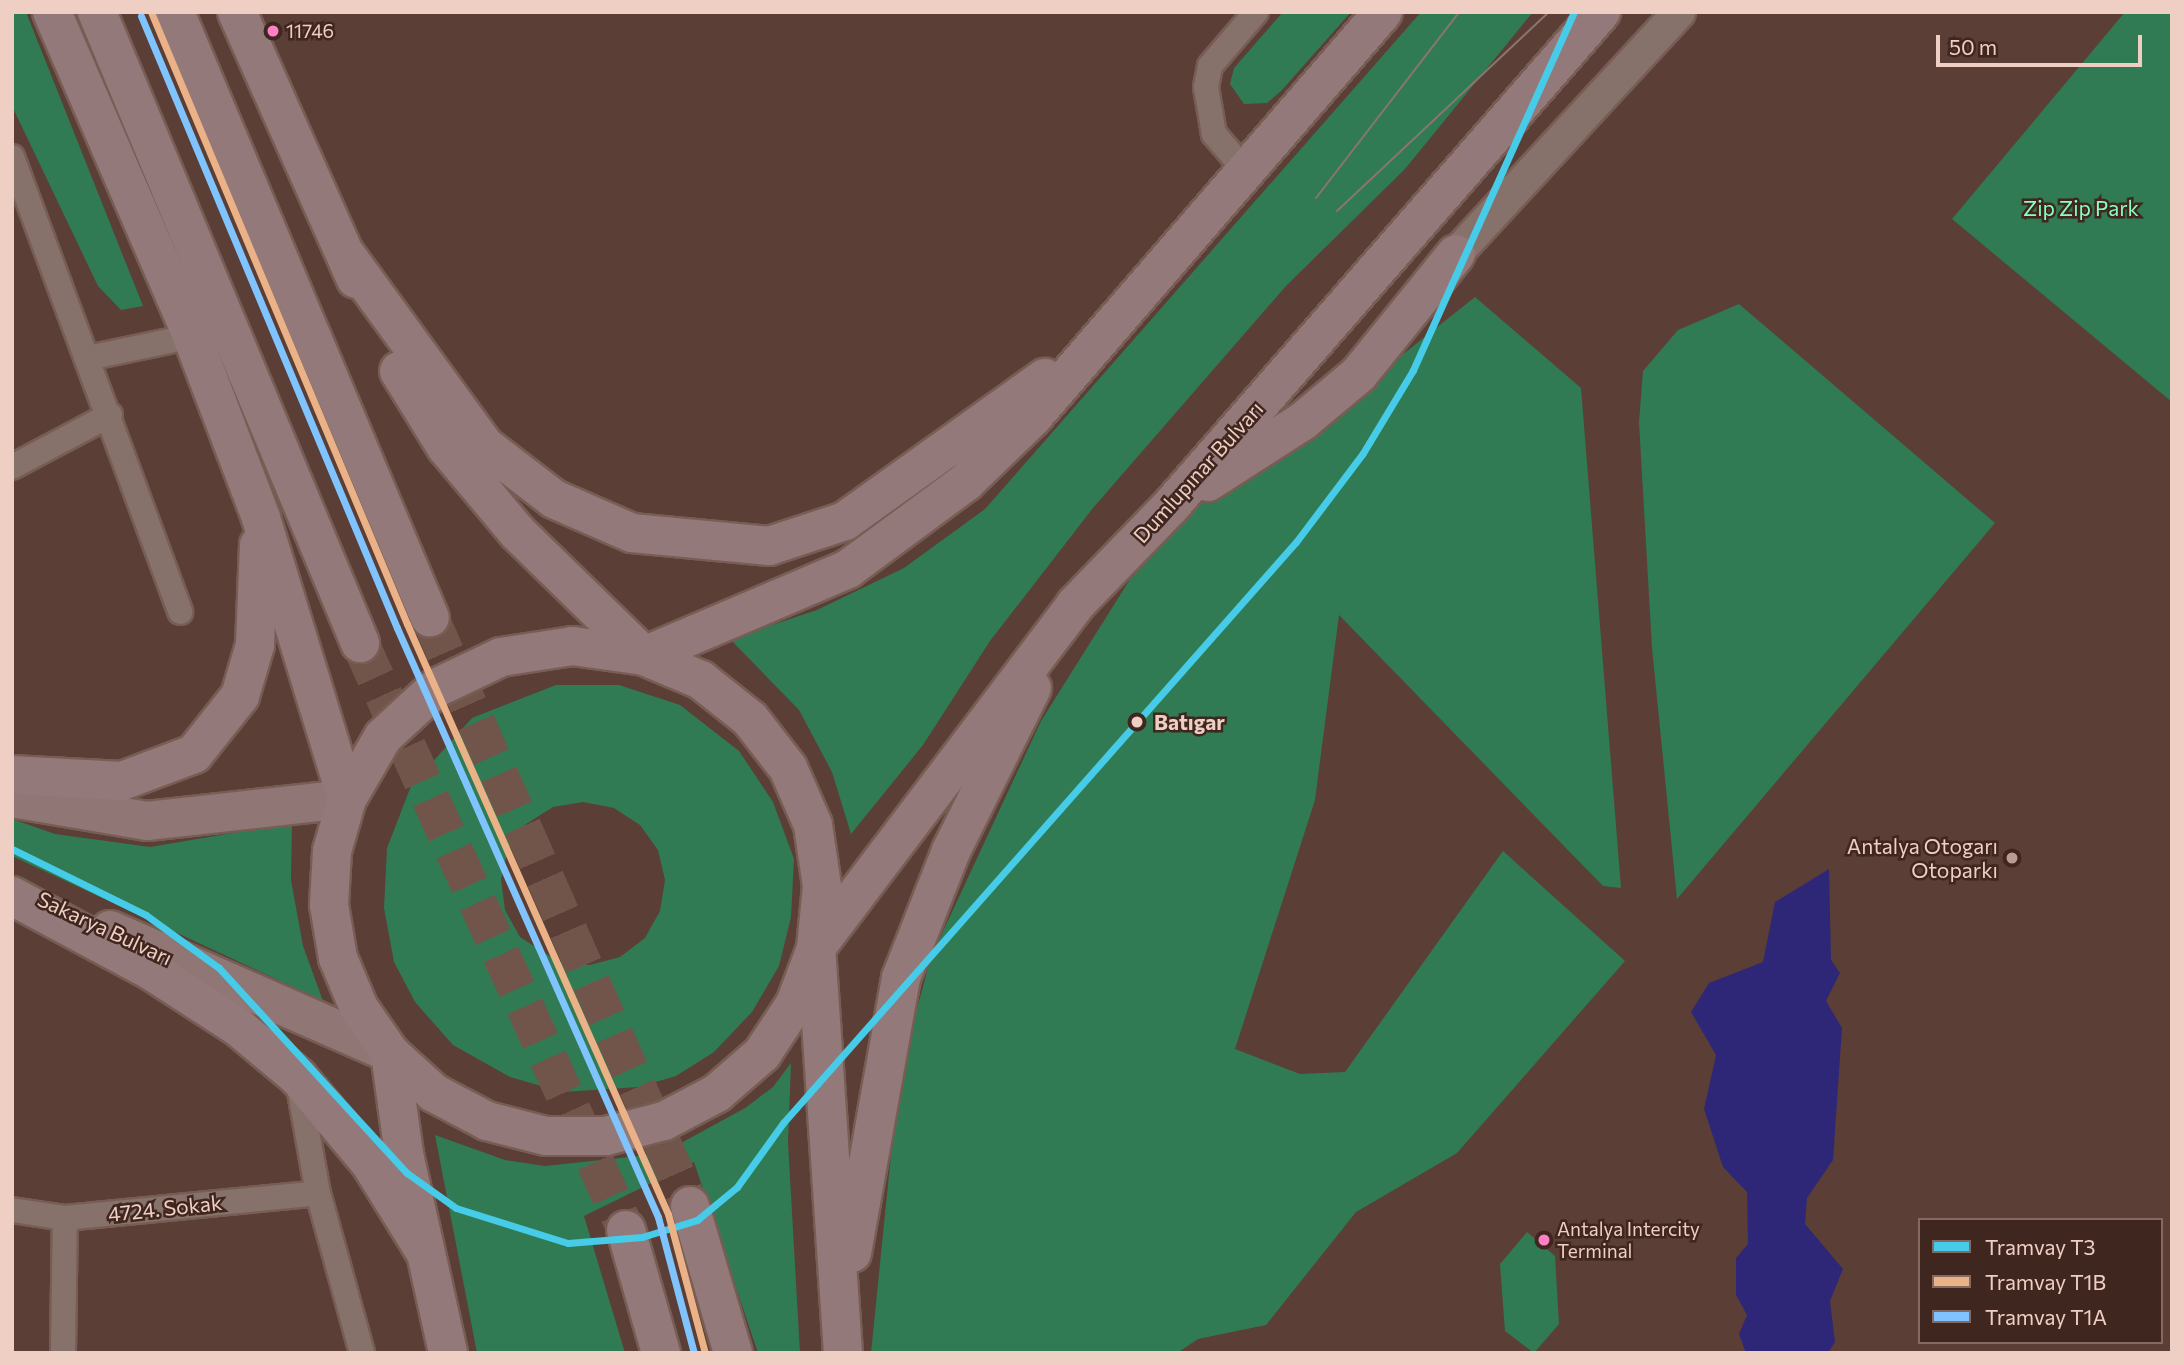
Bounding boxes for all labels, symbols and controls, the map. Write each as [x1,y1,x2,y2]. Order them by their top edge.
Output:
place label: 11746 [286,20,334,42]
scale bar [1939,21,2146,65]
marker: 11746 [266,24,280,38]
text: 50 m [1949,34,1997,59]
park label: Zip Zip Park [2023,195,2139,221]
street label: Dumlupınar Bulvarı [1128,396,1268,548]
place label: Batıgar [1154,709,1225,735]
marker: Batıgar [1126,711,1148,733]
place label: Antalya Otogarı Otoparkı [1847,833,1998,883]
marker: Antalya Otogarı Otoparkı [2004,850,2020,866]
street label: Sakarya Bulvarı [34,886,176,970]
street label: 4724. Sokak [107,1189,223,1227]
place label: Antalya Intercity Terminal [1557,1218,1700,1262]
legend [1918,1218,2163,1344]
marker: Antalya Intercity Terminal [1537,1233,1551,1247]
text: Tramvay T3 [1985,1234,2096,1259]
text: Tramvay T1B [1985,1269,2106,1294]
text: Tramvay T1A [1985,1304,2107,1329]

